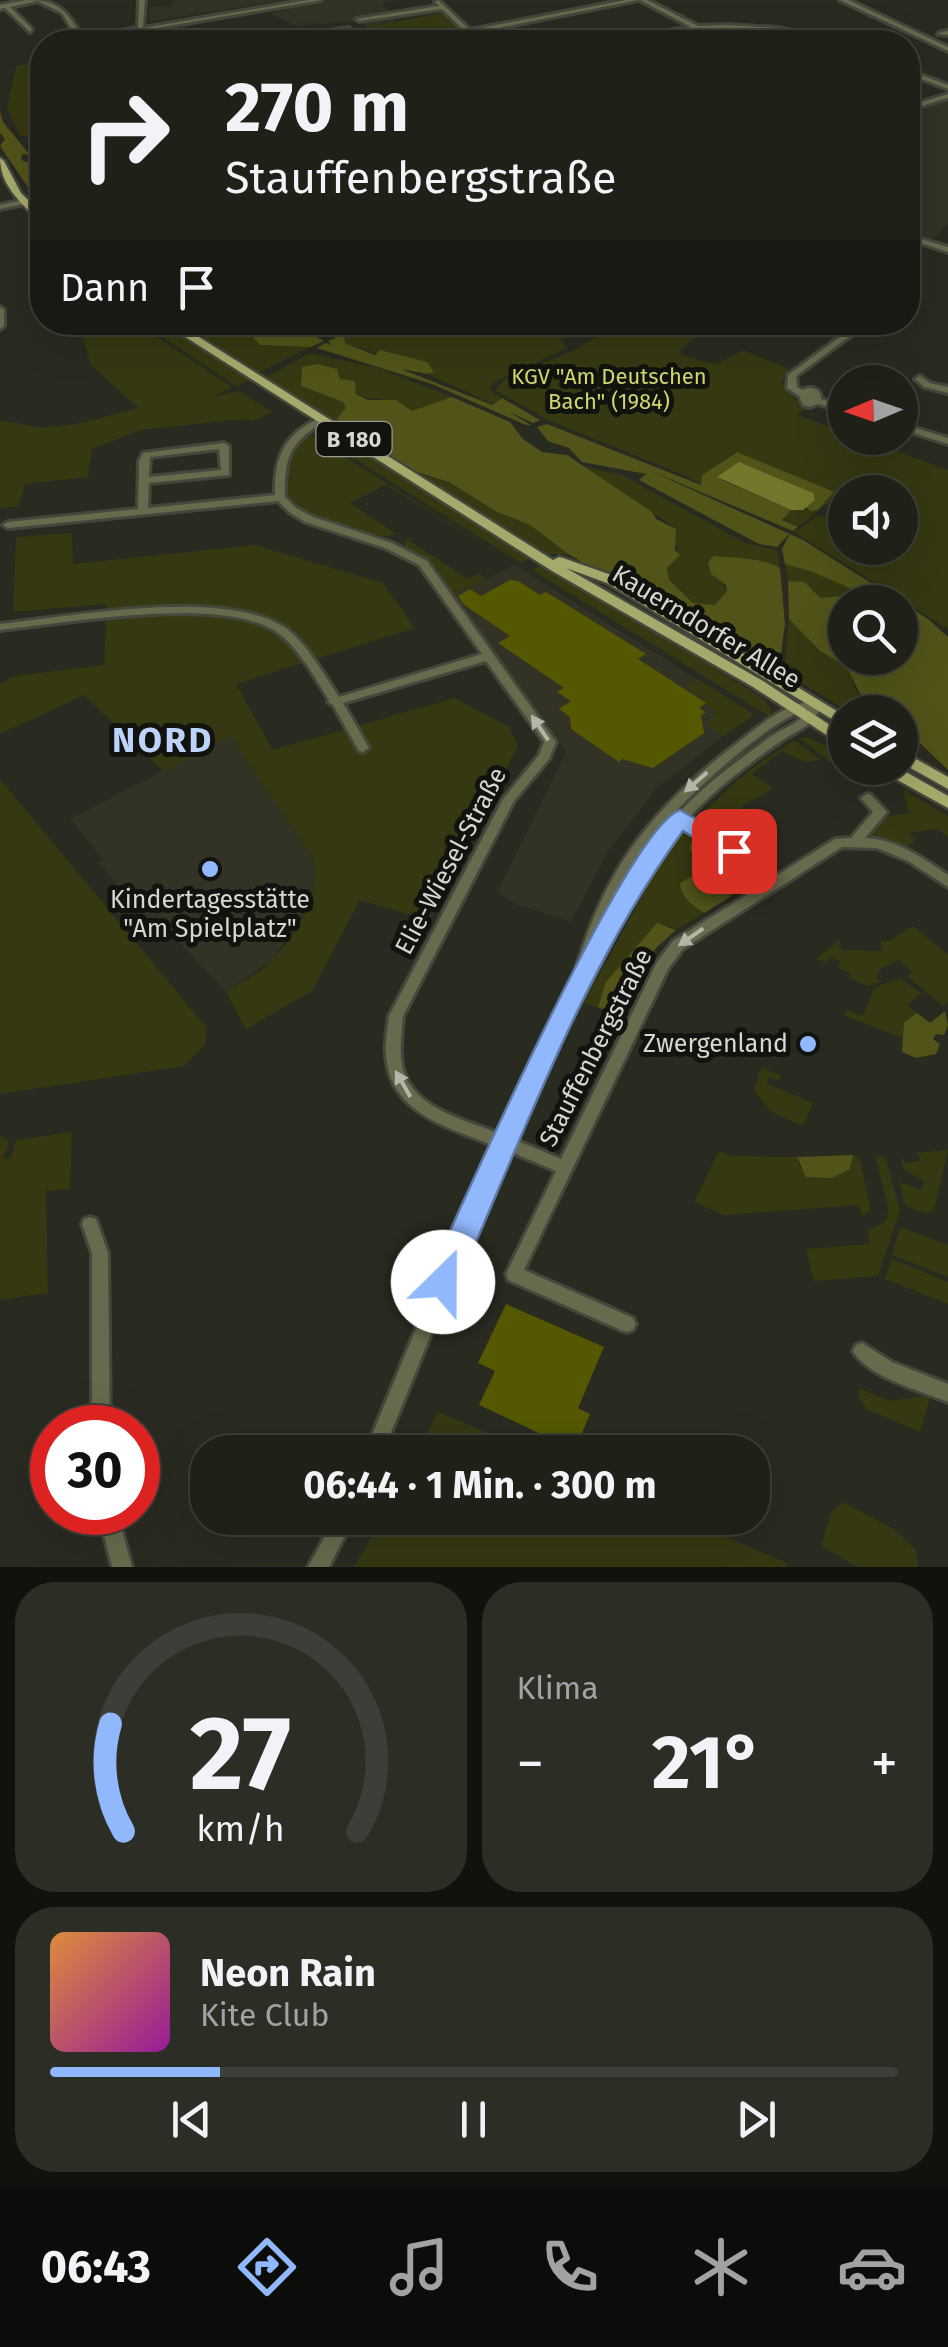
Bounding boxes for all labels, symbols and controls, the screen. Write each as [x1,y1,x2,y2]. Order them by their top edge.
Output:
text: 270 m [225,66,409,150]
icon: right [60,70,190,200]
text: Stauffenbergstraße [225,151,617,205]
icon: arrive [169,260,224,315]
text: Dann [60,265,149,311]
park label: KGV "Am Deutschen Bach" (1984) [511,363,707,415]
north arrow [828,365,918,455]
map controls [828,365,918,785]
road number: B 180 [316,422,392,456]
button: sound [828,475,918,565]
street label: Kauerndorfer Allee [607,559,805,695]
button: search [828,585,918,675]
button: layers [828,695,918,785]
one-way arrow [532,715,550,742]
district label: NORD [112,719,214,761]
street label: Elie-Wiesel-Straße [389,762,513,960]
one-way arrow [683,770,708,792]
pin [692,809,777,894]
icon: arrive [707,824,762,879]
marker: Kindertagesstätte "Am Spielplatz" [199,858,221,880]
place label: Kindertagesstätte "Am Spielplatz" [110,885,310,944]
one-way arrow [677,927,704,946]
street label: Stauffenbergstraße [533,944,659,1152]
place label: Zwergenland [643,1029,788,1059]
marker: Zwergenland [797,1033,819,1055]
one-way arrow [395,1070,413,1098]
position arrow [391,1230,495,1334]
speed limit sign: 30 [30,1405,160,1535]
text: 06:44 · 1 Min. · 300 m [303,1462,657,1508]
text: Klima [517,1669,599,1707]
text: 27 [190,1692,291,1817]
text: 21° [652,1718,763,1808]
text: − [517,1731,544,1797]
text: + [871,1731,898,1797]
text: km/h [197,1808,285,1850]
text: Neon Rain [200,1950,376,1996]
text: Kite Club [200,1996,329,2034]
icon: previous [164,2092,219,2147]
icon: pause [446,2092,501,2147]
icon: next [729,2092,784,2147]
icon: directions [232,2232,302,2302]
icon: music [384,2232,454,2302]
icon: phone [535,2232,605,2302]
icon: climate [686,2232,756,2302]
icon: car [837,2232,907,2302]
text: 06:43 [41,2240,151,2294]

